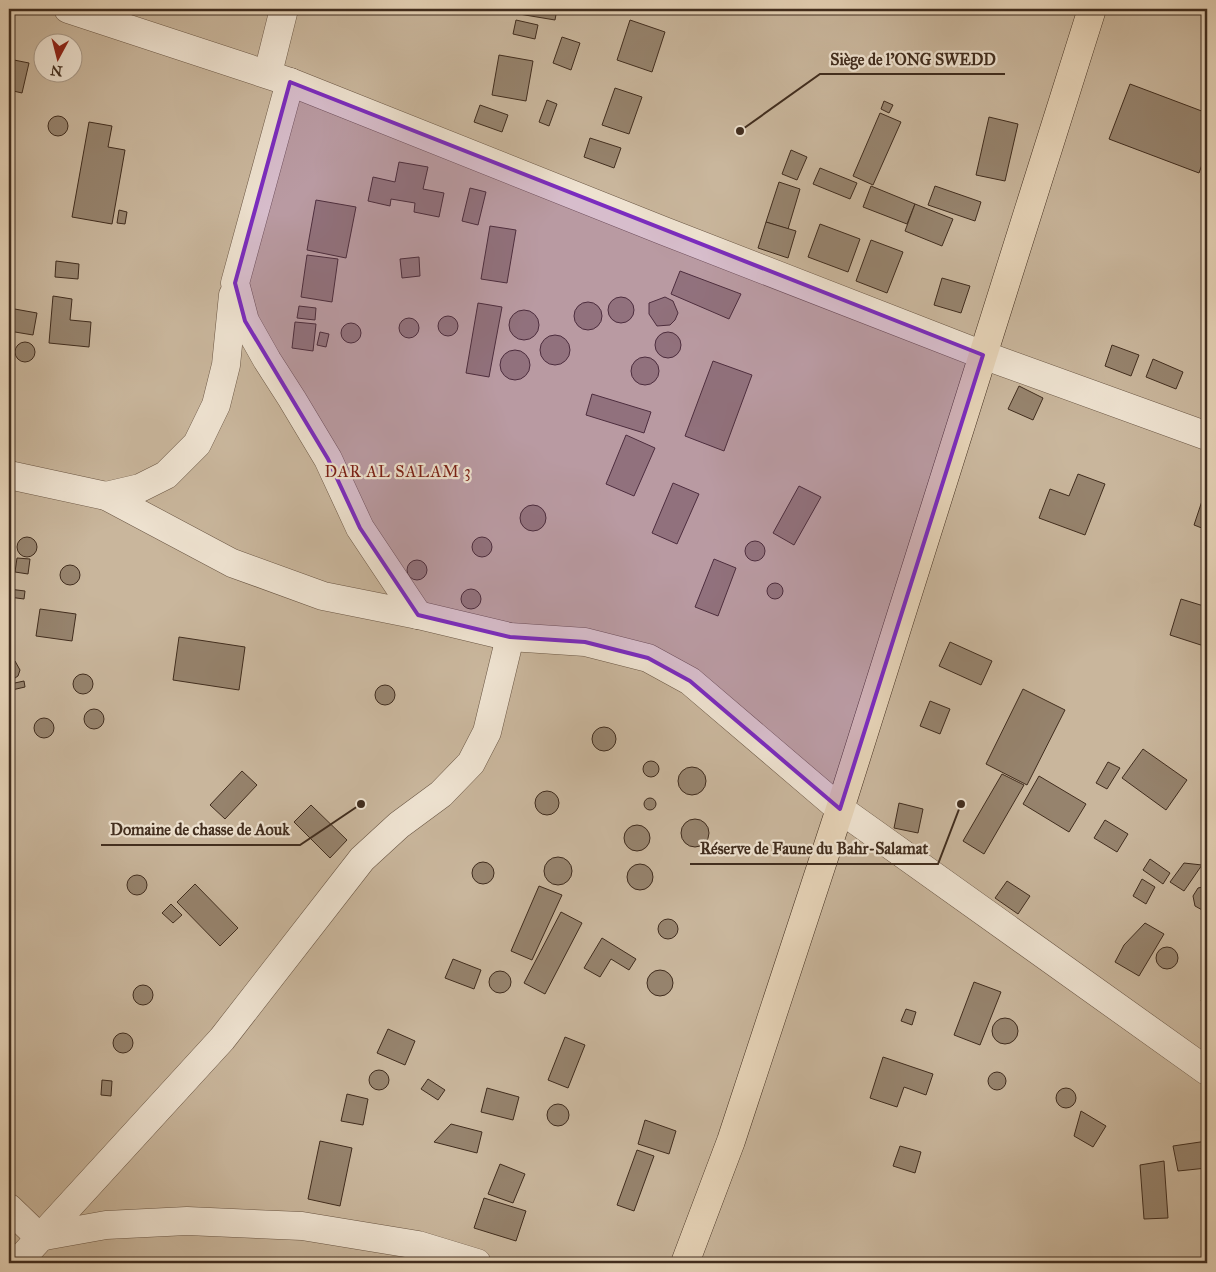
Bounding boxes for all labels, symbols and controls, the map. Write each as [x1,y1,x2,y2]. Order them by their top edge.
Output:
north arrow [32,32,82,82]
callout: Siège de l'ONG SWEDD [820,43,1005,74]
text: Siège de l'ONG SWEDD [830,50,996,70]
text: N [49,61,63,80]
district label: DAR AL SALAM 3 [324,462,472,481]
callout: Domaine de chasse de Aouk [101,814,300,845]
text: Domaine de chasse de Aouk [110,820,290,839]
callout: Réserve de Faune du Bahr-Salamat [690,833,938,864]
text: Réserve de Faune du Bahr-Salamat [700,839,928,858]

